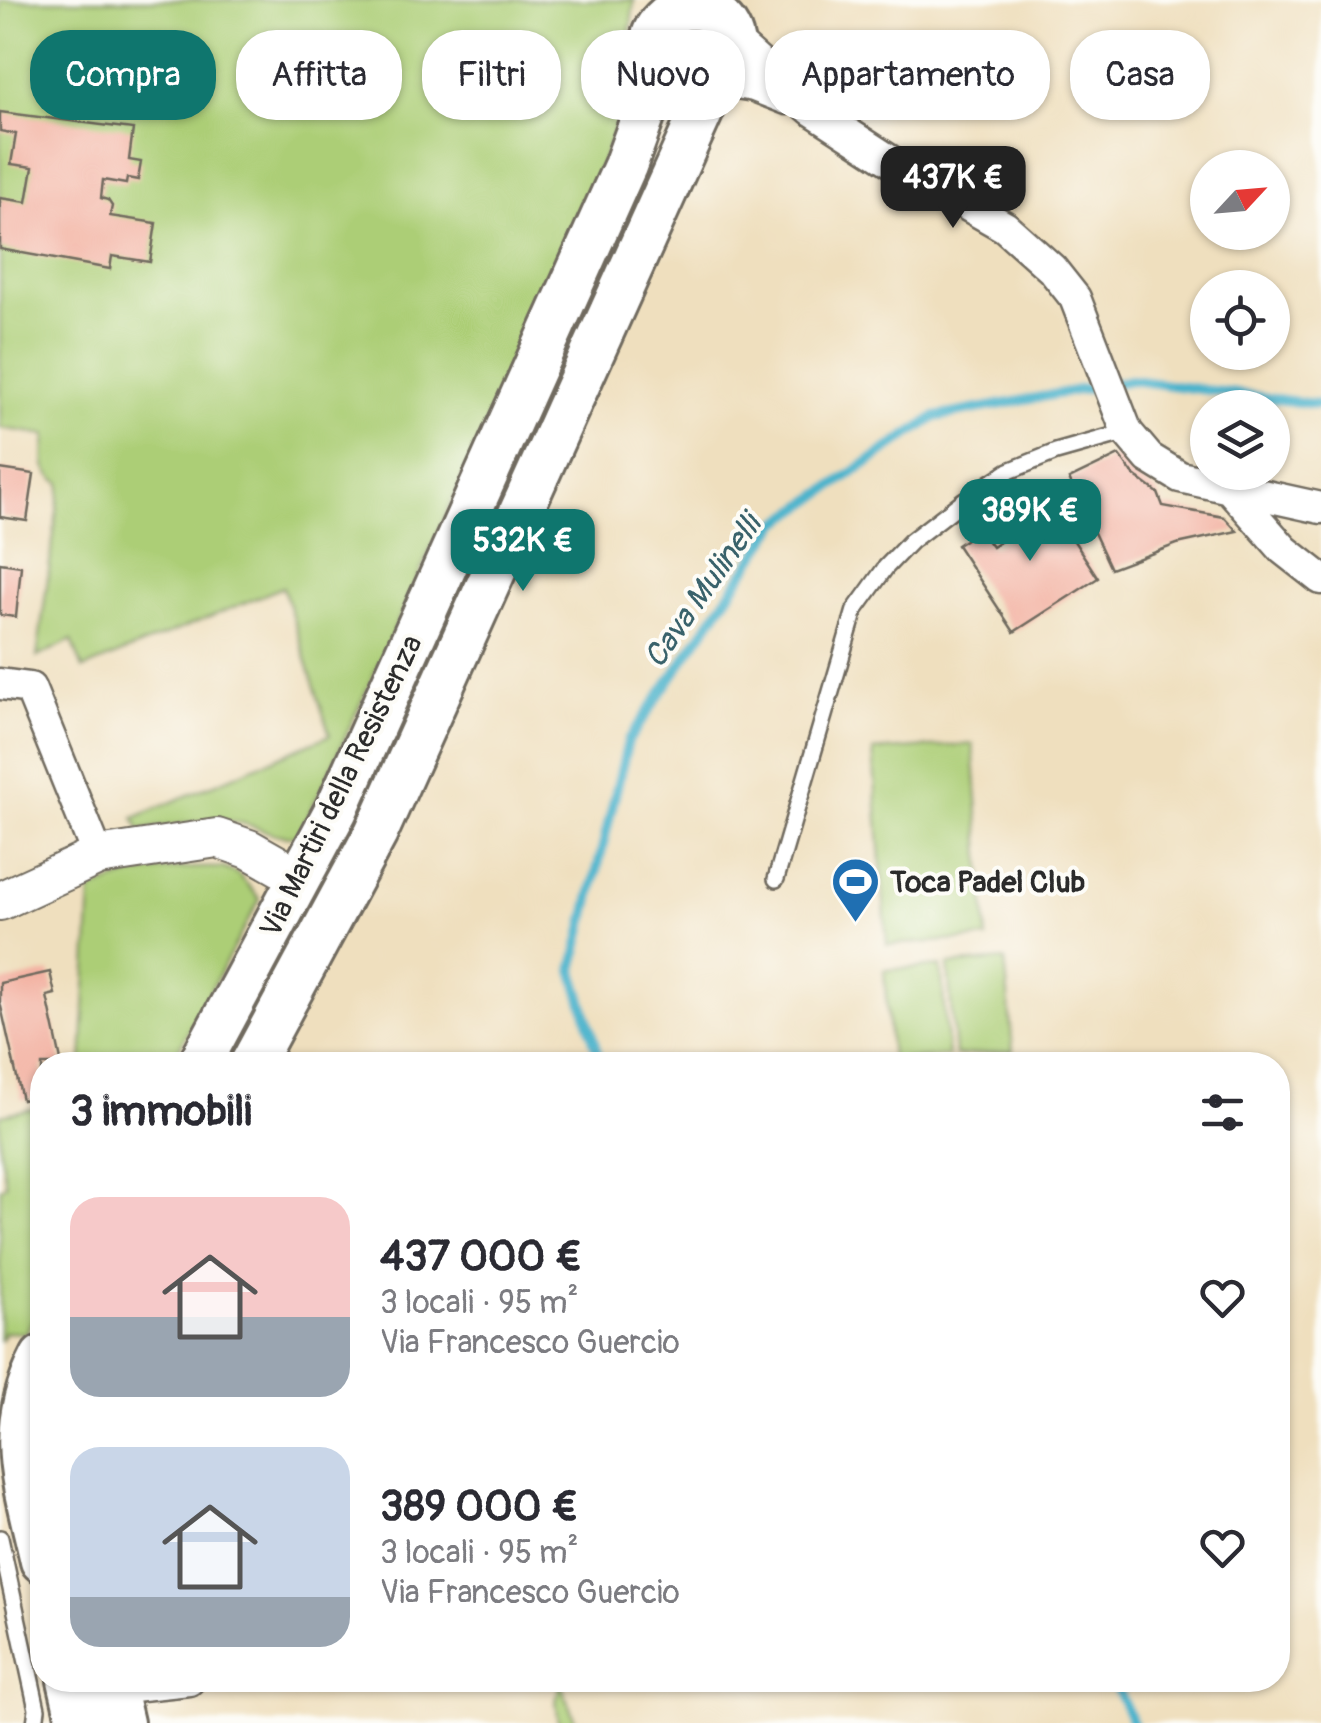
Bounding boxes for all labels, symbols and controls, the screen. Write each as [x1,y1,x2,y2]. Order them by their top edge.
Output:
chip: Compra [30,30,216,120]
chip: Affitta [236,30,402,120]
chip: Filtri [422,30,561,120]
chip: Nuovo [581,30,745,120]
chip: Appartamento [765,30,1050,120]
chip: Casa [1070,30,1210,120]
pin: 437K € [872,146,1034,231]
north arrow [1190,150,1290,250]
map controls [1190,150,1290,490]
text: 437K € [903,158,1003,198]
button: locate [1190,270,1290,370]
button: layers [1190,390,1290,490]
pin: 389K € [949,479,1111,564]
text: 389K € [981,491,1079,531]
water label: Cava Mulinelli [635,504,773,676]
pin: 532K € [442,509,604,594]
text: 532K € [473,521,573,561]
street label: Via Martiri della Resistenza [252,629,431,943]
sports icon: Toca Padel Club [829,856,881,924]
place label: Toca Padel Club [889,864,1085,901]
icon: filters [1195,1085,1250,1140]
text: 3 immobili [70,1086,252,1138]
text: 437 000 € [380,1231,582,1283]
icon: home [150,1237,270,1357]
icon: heart [1195,1270,1250,1325]
text: 3 locali · 95 m² [380,1283,578,1323]
text: Via Francesco Guercio [380,1323,680,1363]
text: 389 000 € [380,1481,578,1533]
icon: home [150,1487,270,1607]
icon: heart [1195,1520,1250,1575]
text: 3 locali · 95 m² [380,1533,578,1573]
text: Via Francesco Guercio [380,1573,680,1613]

